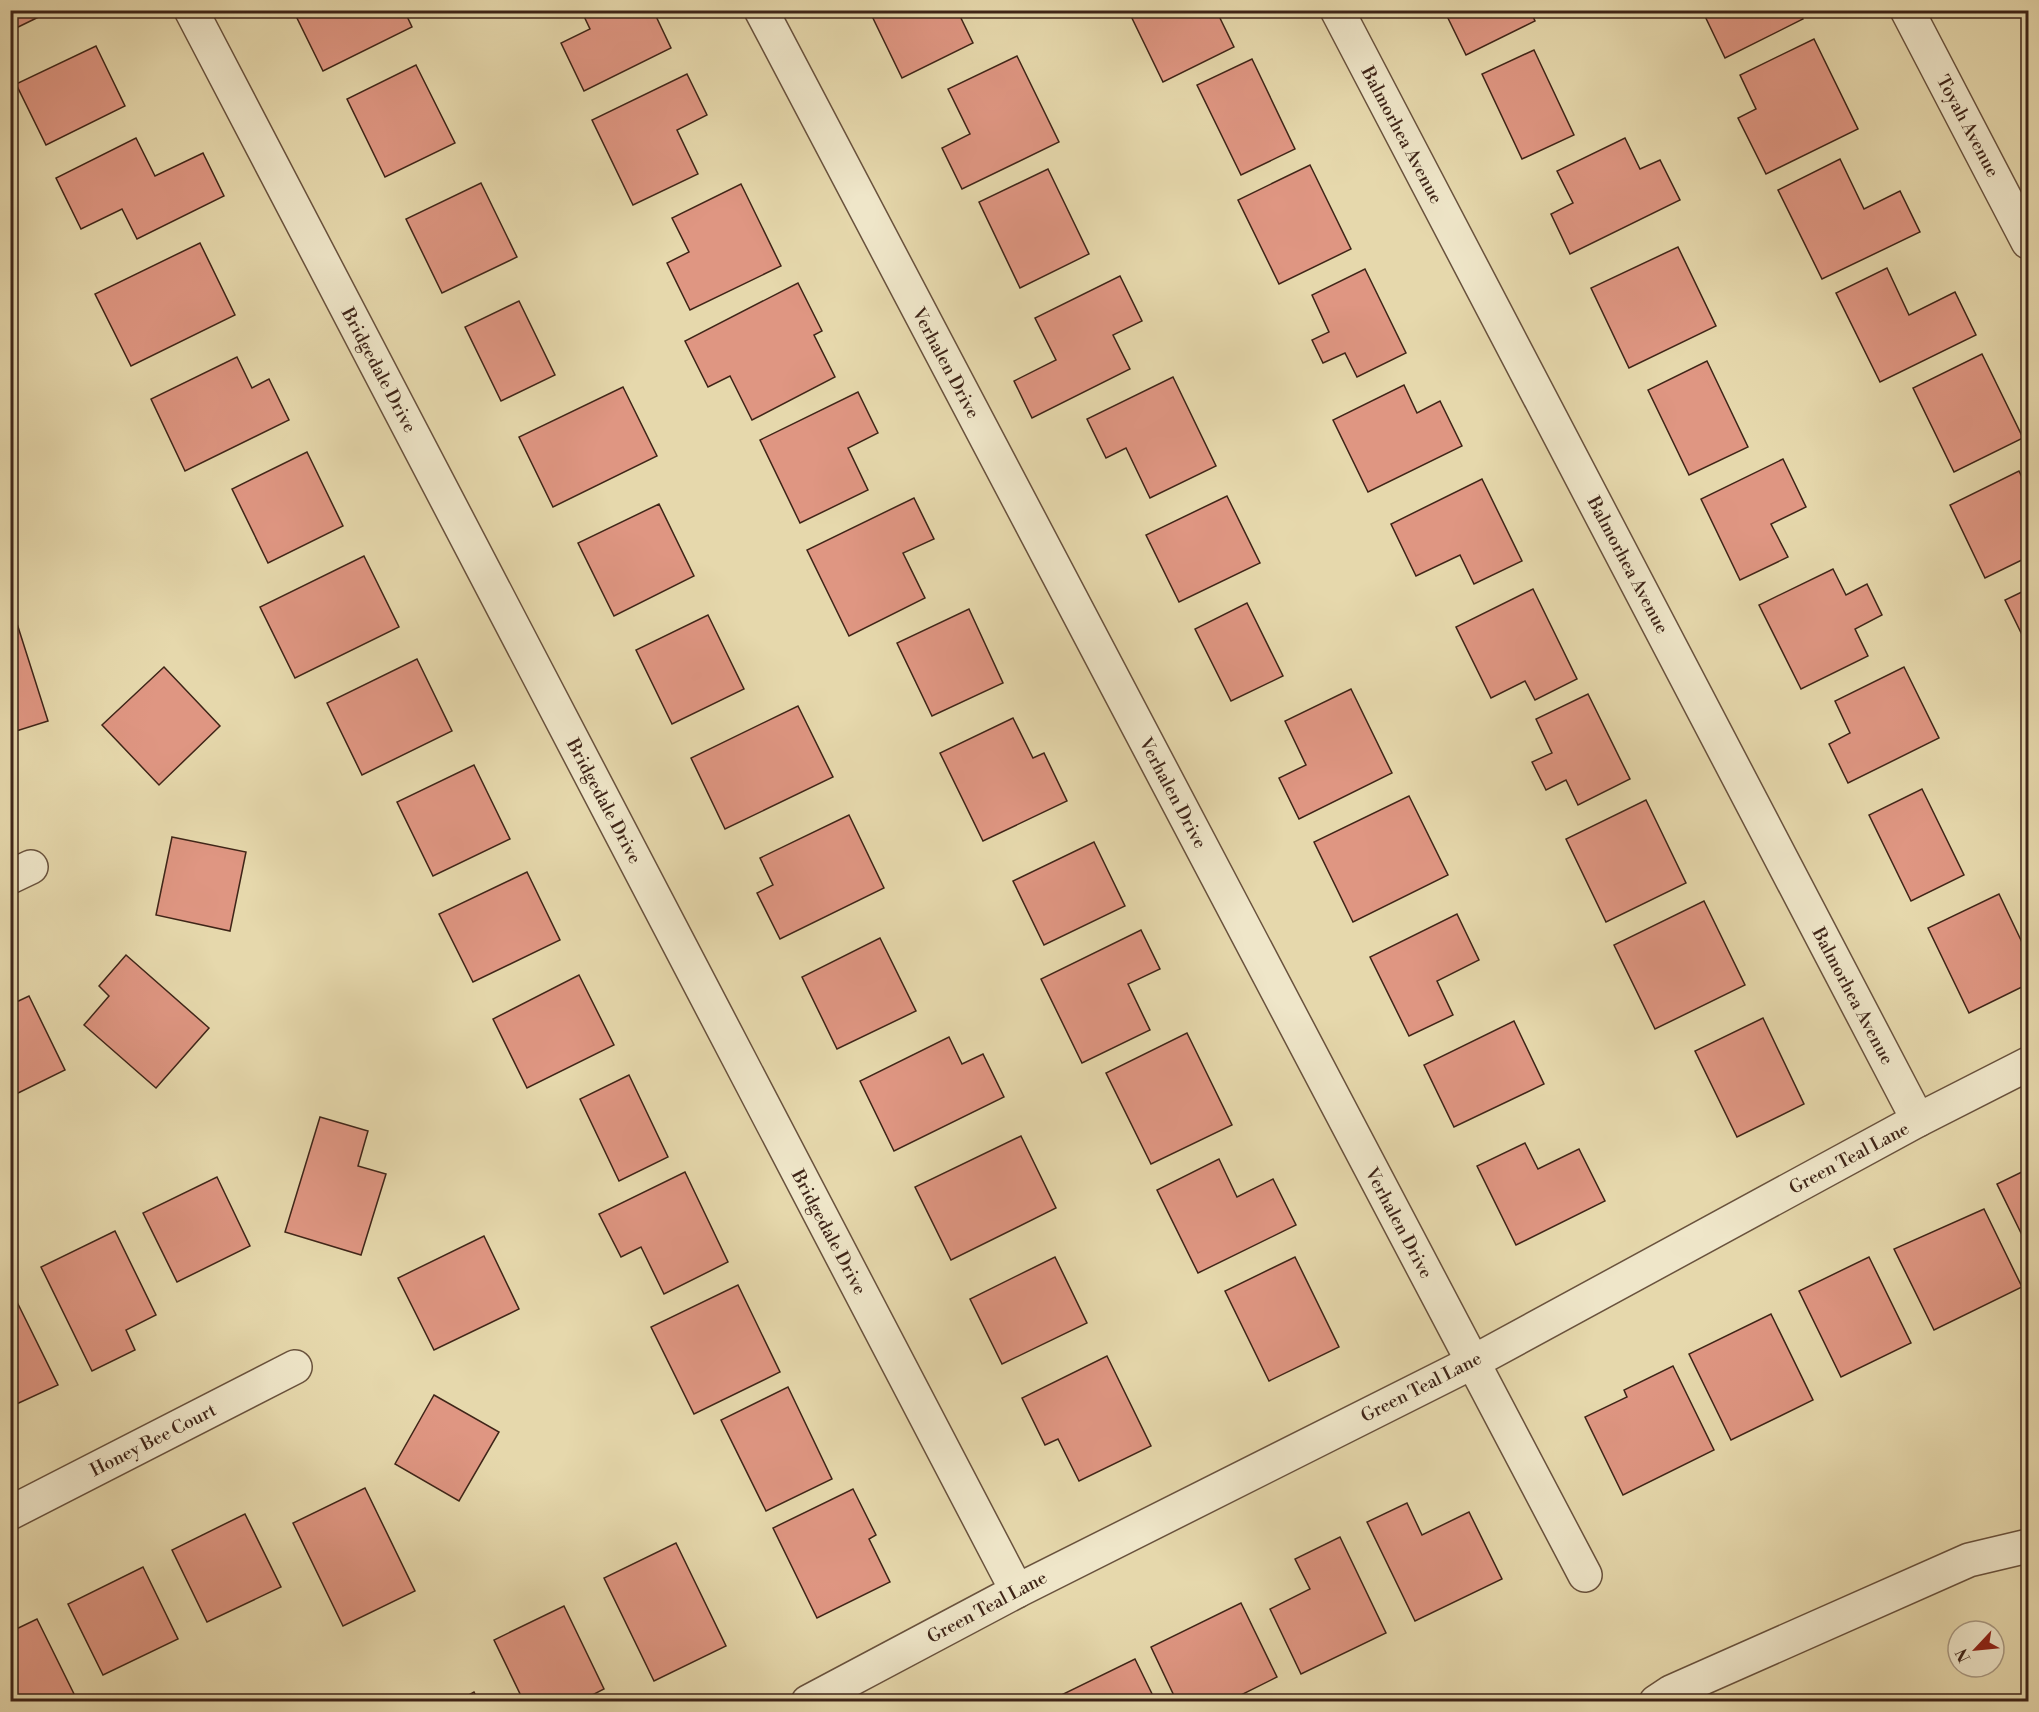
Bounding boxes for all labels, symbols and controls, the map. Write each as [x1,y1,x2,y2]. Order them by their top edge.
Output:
street label: Balmorhea Avenue [1355,62,1447,208]
street label: Toyah Avenue [1931,71,2004,181]
street label: Bridgedale Drive [335,303,421,437]
street label: Verhalen Drive [906,303,984,423]
street label: Balmorhea Avenue [1581,492,1673,638]
street label: Verhalen Drive [1133,733,1211,853]
street label: Bridgedale Drive [560,734,646,868]
street label: Balmorhea Avenue [1806,923,1898,1069]
street label: Green Teal Lane [1785,1117,1913,1200]
street label: Verhalen Drive [1359,1163,1437,1283]
street label: Bridgedale Drive [785,1165,871,1299]
street label: Green Teal Lane [1357,1347,1486,1428]
street label: Honey Bee Court [86,1398,221,1482]
street label: Green Teal Lane [923,1566,1051,1649]
north arrow [1946,1619,2006,1679]
text: N [1952,1645,1975,1665]

